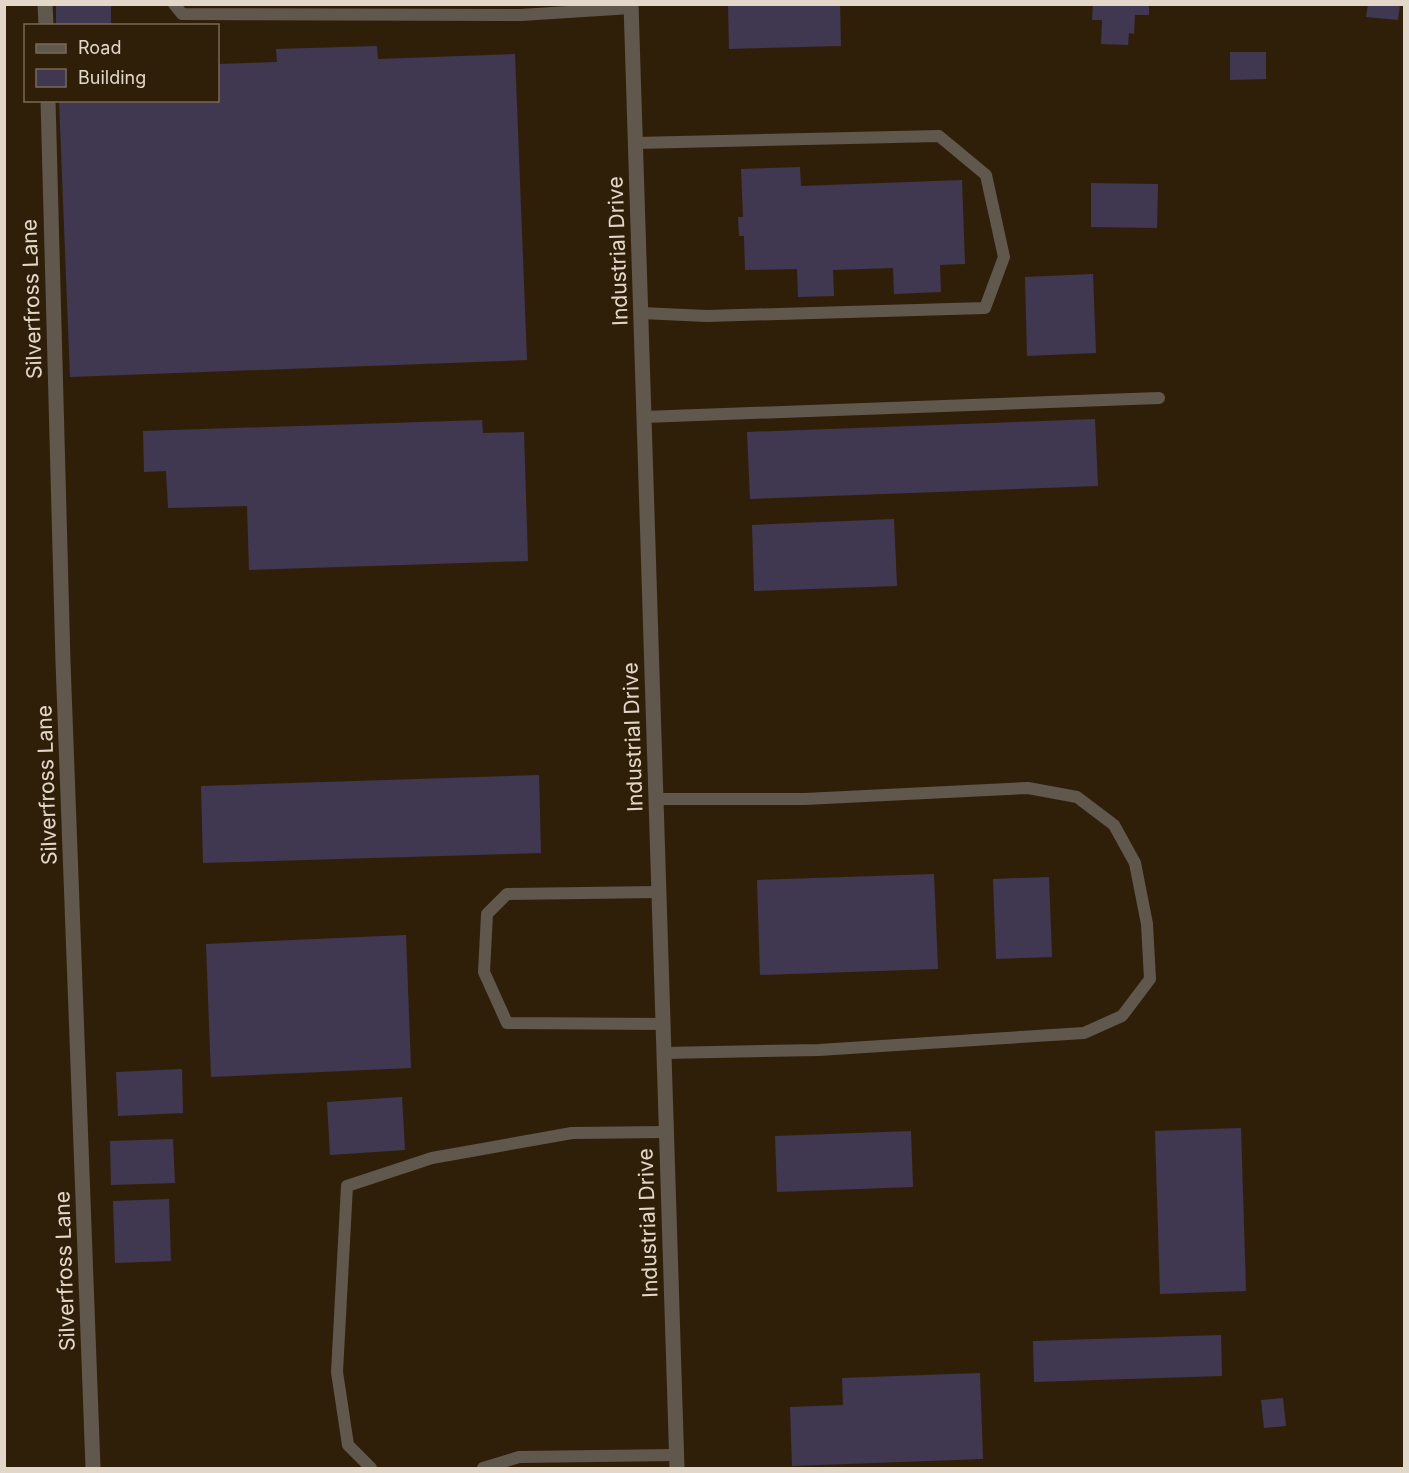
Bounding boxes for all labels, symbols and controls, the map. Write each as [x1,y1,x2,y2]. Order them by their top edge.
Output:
legend [24,24,219,102]
text: Road [78,37,121,58]
text: Building [78,67,146,88]
street label: Industrial Drive [602,176,633,326]
street label: Silverfross Lane [16,219,47,379]
street label: Industrial Drive [617,662,648,812]
street label: Silverfross Lane [31,705,62,865]
street label: Industrial Drive [632,1148,663,1298]
street label: Silverfross Lane [49,1191,80,1351]

